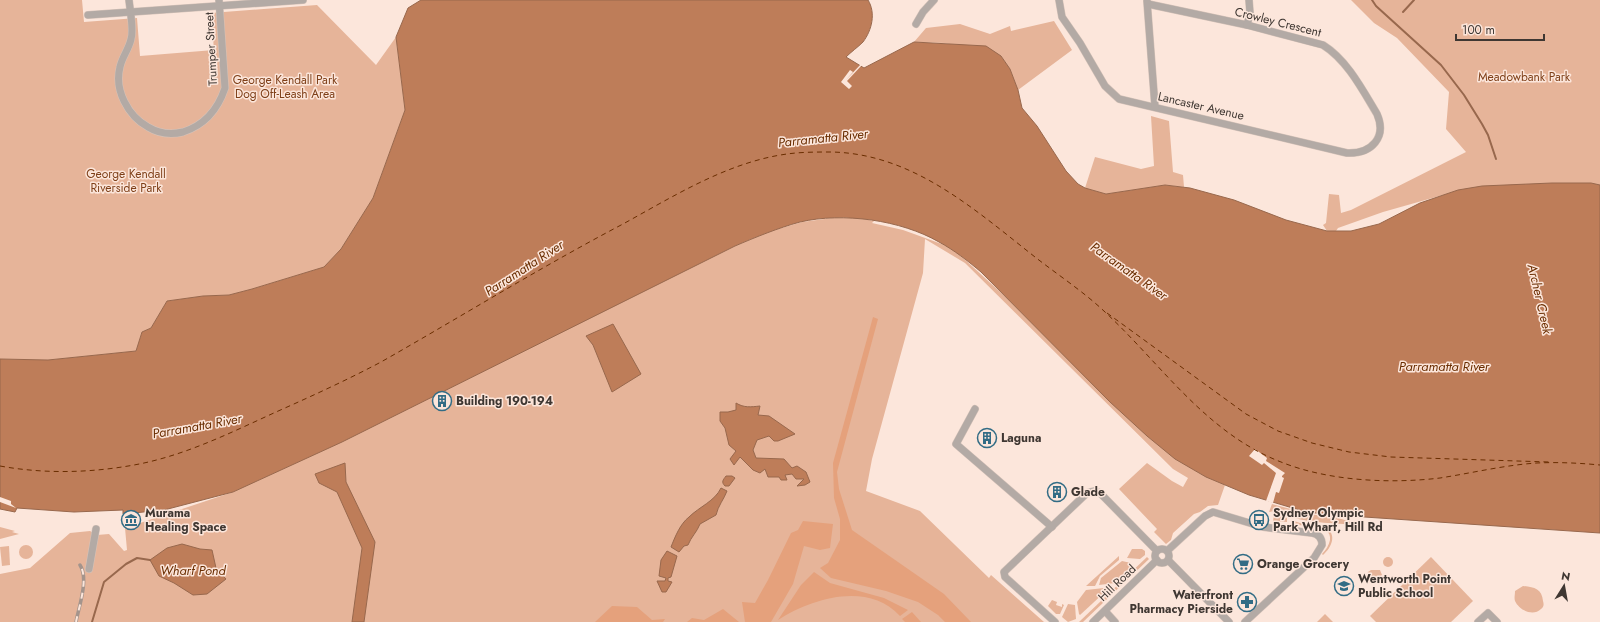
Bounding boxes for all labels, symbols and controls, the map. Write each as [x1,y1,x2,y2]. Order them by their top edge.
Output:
street label: Crowley Crescent [1233,3,1323,41]
street label: Trumper Street [200,12,222,86]
scale bar [1456,16,1544,42]
text: 100 m [1462,21,1495,39]
park label: Meadowbank Park [1478,68,1571,86]
park label: George Kendall Park Dog Off-Leash Area [233,71,338,103]
street label: Lancaster Avenue [1156,87,1246,125]
water label: Parramatta River [777,124,870,152]
park label: George Kendall Riverside Park [86,165,166,197]
water label: Parramatta River [481,235,568,301]
water label: Parramatta River [1087,237,1172,305]
water label: Archer Creek [1523,261,1557,336]
water label: Parramatta River [1399,357,1490,376]
building icon: Building 190-194 [431,390,453,412]
place label: Building 190-194 [456,392,553,410]
water label: Parramatta River [151,409,244,443]
building icon: Laguna [976,427,998,449]
place label: Laguna [1001,429,1041,447]
building icon: Glade [1046,481,1068,503]
place label: Glade [1071,483,1105,501]
place label: Murama Healing Space [145,504,226,536]
place label: Sydney Olympic Park Wharf, Hill Rd [1273,504,1383,536]
museum icon: Murama Healing Space [120,509,142,531]
bus stop icon: Sydney Olympic Park Wharf, Hill Rd [1248,509,1270,531]
supermarket icon: Orange Grocery [1232,553,1254,575]
place label: Orange Grocery [1257,555,1350,573]
street label: Hill Road [1094,560,1140,606]
water label: Wharf Pond [160,561,226,580]
north arrow [1544,566,1584,606]
text: N [1560,567,1572,585]
place label: Wentworth Point Public School [1358,570,1451,602]
school or university icon: Wentworth Point Public School [1333,575,1355,597]
place label: Waterfront Pharmacy Pierside [1130,586,1233,618]
pharmacy icon: Waterfront Pharmacy Pierside [1236,591,1258,613]

